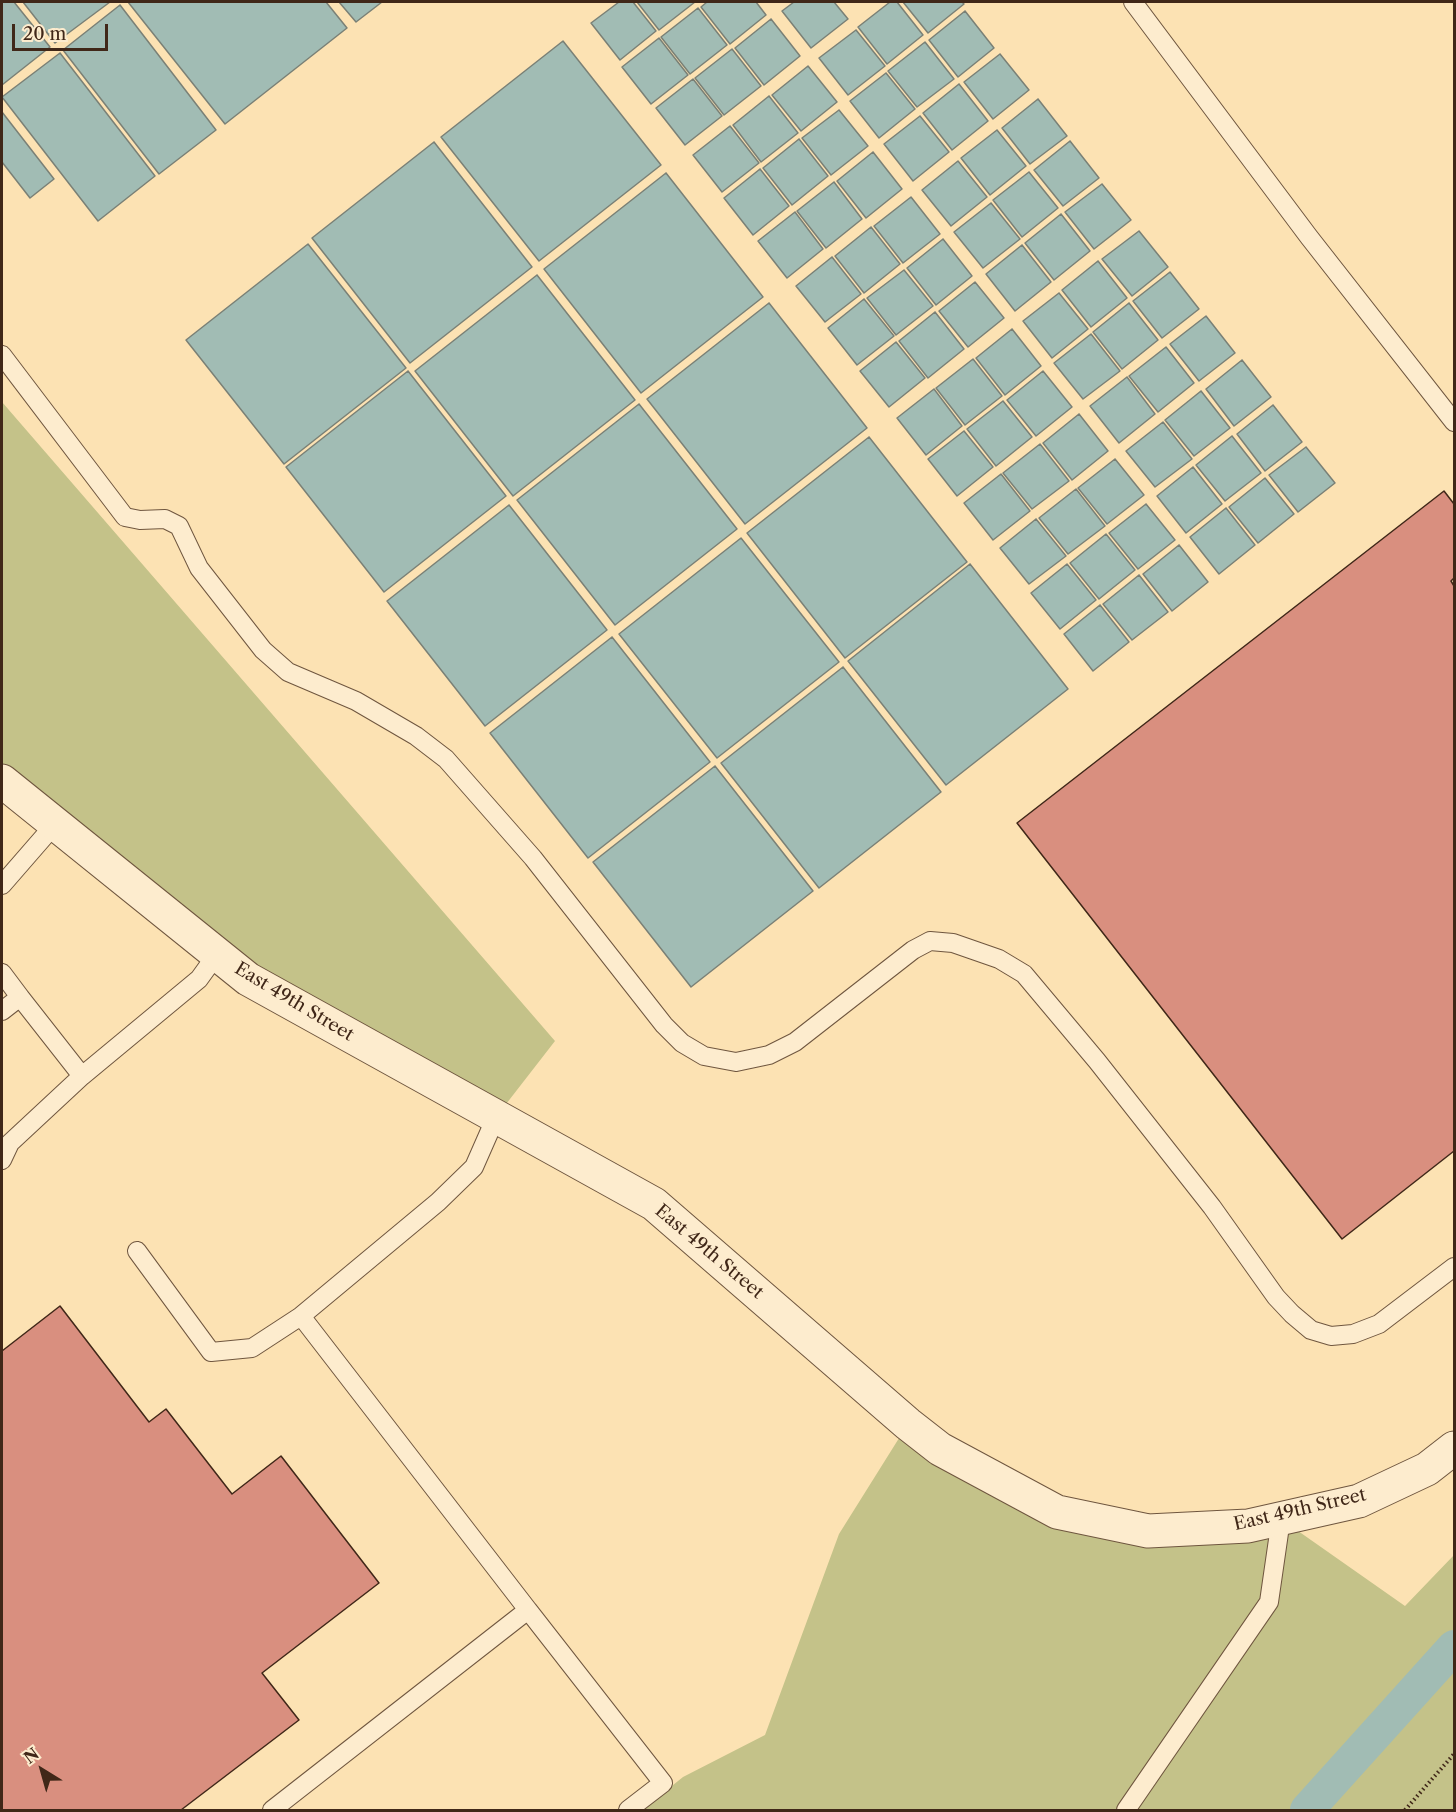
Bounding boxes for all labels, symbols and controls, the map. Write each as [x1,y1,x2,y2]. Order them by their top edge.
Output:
scale bar [15,12,111,50]
text: 20 m [23,23,66,45]
street label: East 49th Street [230,958,358,1046]
street label: East 49th Street [650,1200,768,1304]
street label: East 49th Street [1232,1484,1368,1536]
north arrow [12,1740,72,1800]
text: N [20,1743,43,1768]

